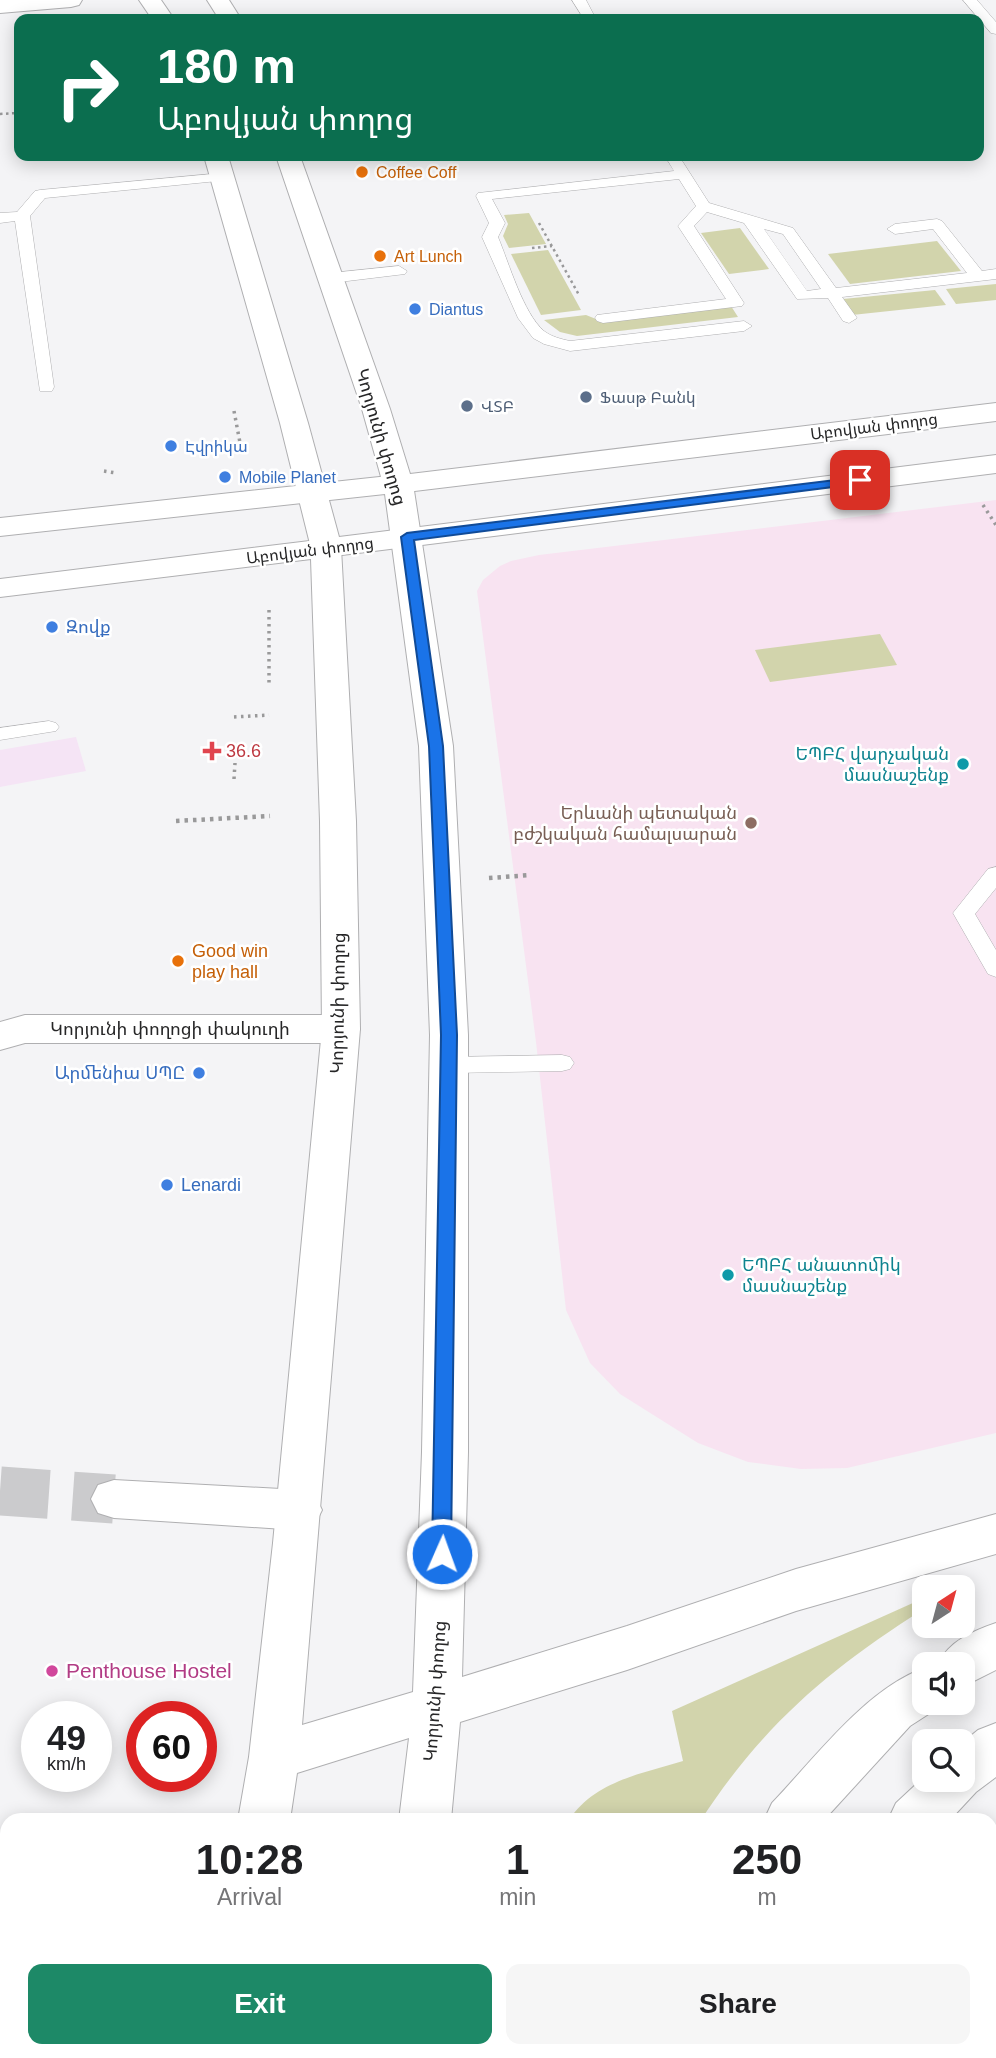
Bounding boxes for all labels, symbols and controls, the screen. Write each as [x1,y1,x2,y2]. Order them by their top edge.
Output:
text: 180 m [157,39,296,93]
icon: right [42,42,133,133]
text: Աբովյան փողոց [157,101,413,137]
marker: Coffee Coff [354,164,370,180]
place label: Coffee Coff [376,164,457,181]
marker: Art Lunch [372,248,388,264]
place label: Art Lunch [394,248,462,265]
marker: Diantus [407,301,423,317]
place label: Diantus [429,301,483,318]
street label: Կորյունի փողոց [352,366,410,508]
marker: Ֆասթ Բանկ [578,389,594,405]
place label: Ֆասթ Բանկ [600,389,696,407]
marker: ՎՏԲ [459,398,475,414]
place label: ՎՏԲ [481,398,514,415]
street label: Աբովյան փողոց [809,410,939,444]
marker: Էվրիկա [163,438,179,454]
place label: Էվրիկա [185,438,248,456]
pin [830,450,890,510]
icon: arrive [841,461,879,499]
marker: Mobile Planet [217,469,233,485]
place label: Mobile Planet [239,469,337,486]
street label: Աբովյան փողոց [245,534,375,568]
place label: Զովք [66,617,111,637]
marker: Զովք [44,619,60,635]
place label: 36.6 [226,741,261,761]
marker: 36.6 [204,743,220,759]
place label: ԵՊԲՀ վարչական մասնաշենք [795,744,949,785]
marker: ԵՊԲՀ վարչական մասնաշենք [955,756,971,772]
place label: Երևանի պետական բժշկական համալսարան [513,803,737,844]
marker: Երևանի պետական բժշկական համալսարան [743,815,759,831]
street label: Կորյունի փողոց [327,932,349,1074]
place label: Good win play hall [192,941,268,982]
marker: Good win play hall [170,953,186,969]
street label: Կորյունի փողոցի փակուղի [50,1019,290,1039]
place label: Արմենիա ՍՊԸ [54,1063,185,1083]
marker: Արմենիա ՍՊԸ [191,1065,207,1081]
place label: Lenardi [181,1175,241,1195]
marker: Lenardi [159,1177,175,1193]
place label: ԵՊԲՀ անատոմիկ մասնաշենք [742,1255,901,1296]
marker: ԵՊԲՀ անատոմիկ մասնաշենք [720,1267,736,1283]
position arrow [405,1517,479,1591]
north arrow [912,1575,975,1638]
map controls [912,1575,975,1792]
street label: Կորյունի փողոց [420,1620,450,1762]
button: sound [912,1652,975,1715]
place label: Penthouse Hostel [66,1659,232,1682]
marker: Penthouse Hostel [44,1663,60,1679]
speed limit sign: 60 [126,1701,217,1792]
text: 49 [47,1718,86,1757]
button: search [912,1729,975,1792]
text: km/h [47,1754,86,1774]
text: 10:28 [196,1836,303,1883]
text: 1 [506,1836,529,1883]
text: 250 [732,1836,802,1883]
text: Arrival [217,1884,282,1910]
text: min [499,1884,536,1910]
text: m [758,1884,777,1910]
button: Exit [28,1964,492,2044]
button: Share [506,1964,970,2044]

